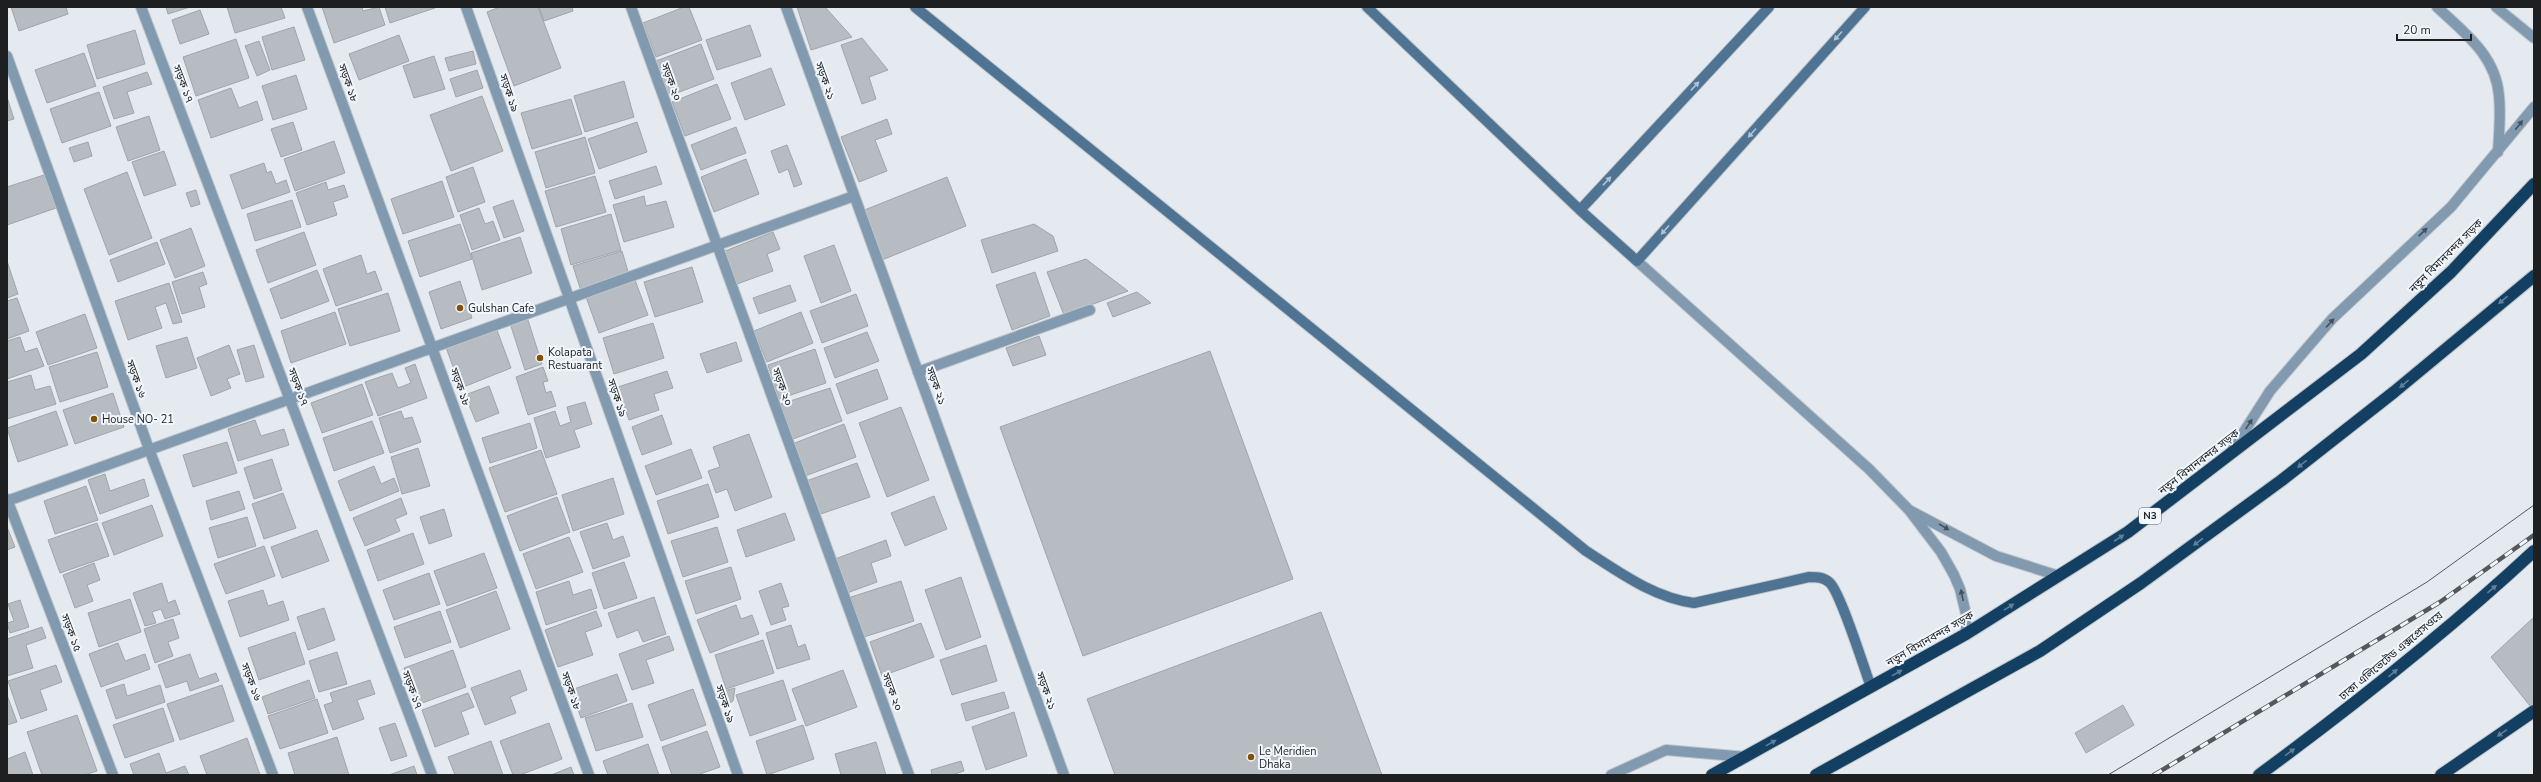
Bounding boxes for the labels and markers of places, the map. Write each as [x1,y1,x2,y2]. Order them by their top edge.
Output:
place label: Gulshan Cafe [468,301,534,316]
marker: Gulshan Cafe [455,303,465,313]
place label: Kolapata Restuarant [548,345,602,373]
marker: Kolapata Restuarant [535,353,545,363]
place label: House NO- 21 [102,412,174,427]
marker: House NO- 21 [89,414,99,424]
place label: Le Meridien Dhaka [1259,744,1316,772]
marker: Le Meridien Dhaka [1246,752,1256,762]

